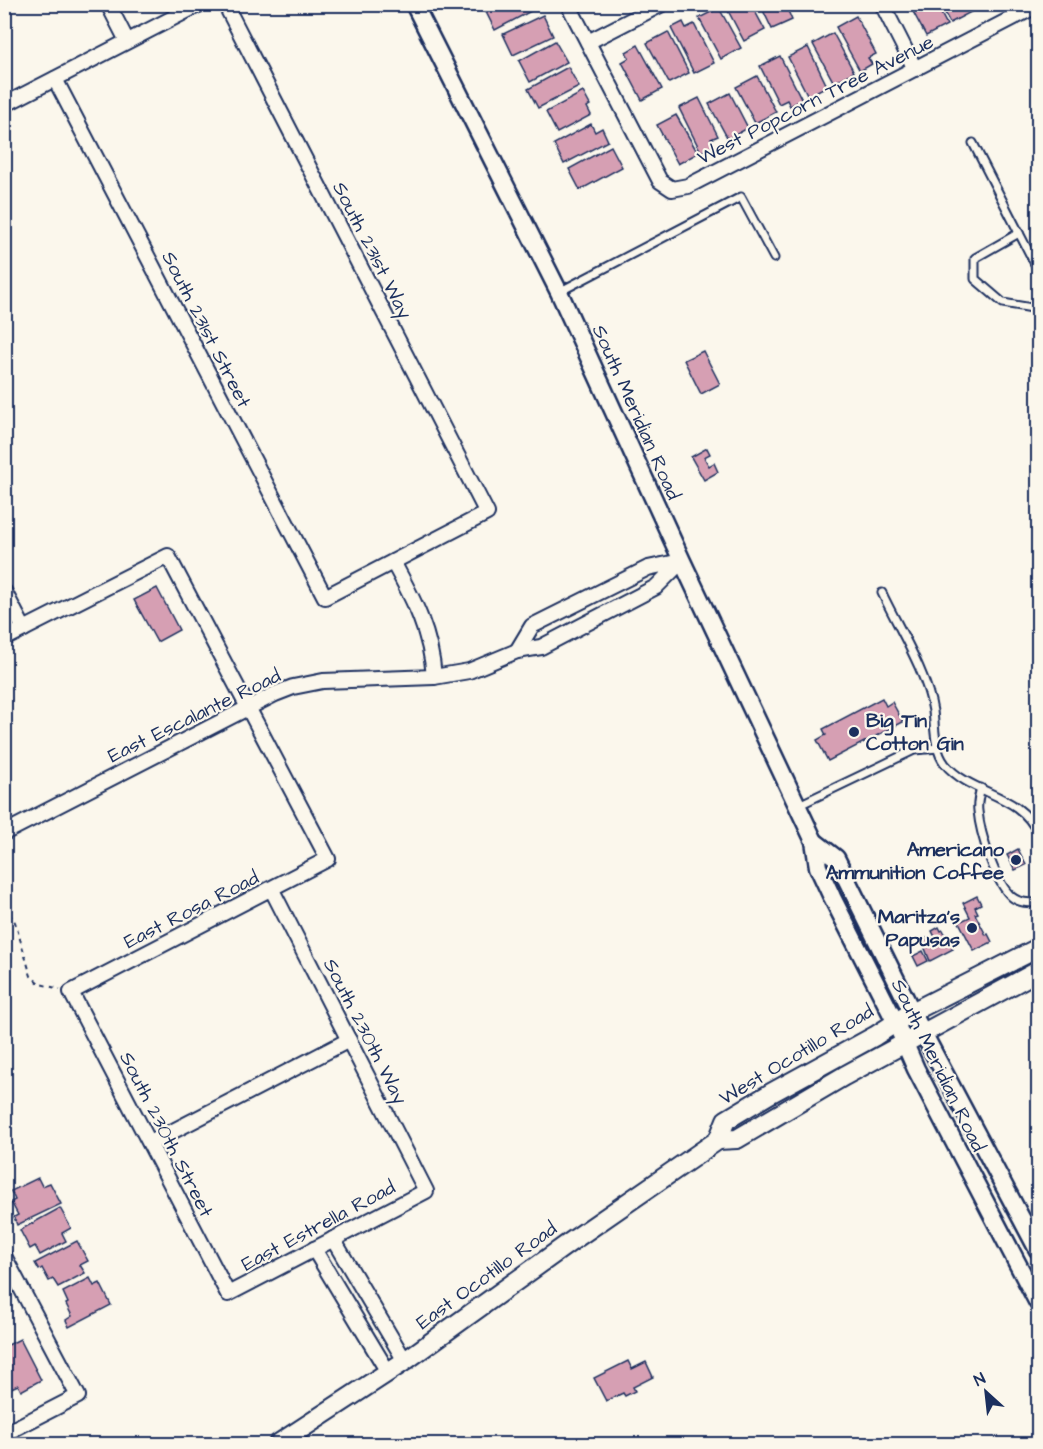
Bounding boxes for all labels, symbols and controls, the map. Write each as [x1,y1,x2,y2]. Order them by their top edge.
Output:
street label: West Popcorn Tree Avenue [692,28,939,172]
street label: South 231st Way [325,177,419,324]
street label: South 231st Street [155,246,258,413]
street label: South Meridian Road [585,320,687,504]
street label: East Escalante Road [103,662,286,770]
place label: Big Tin Cotton Gin [866,707,964,758]
marker: Big Tin Cotton Gin [847,725,861,739]
place label: Americano Ammunition Coffee [826,836,1005,887]
marker: Americano Ammunition Coffee [1009,853,1023,867]
street label: East Rosa Road [119,864,264,956]
place label: Maritza's Papusas [878,903,960,954]
marker: Maritza's Papusas [965,921,979,935]
street label: South 230th Way [315,954,414,1110]
street label: South Meridian Road [884,974,992,1157]
street label: West Ocotillo Road [714,998,879,1112]
street label: South 230th Street [112,1047,220,1222]
street label: East Estrella Road [237,1174,400,1278]
street label: East Ocotillo Road [410,1215,563,1337]
north arrow [956,1362,1016,1422]
text: N [970,1367,989,1392]

